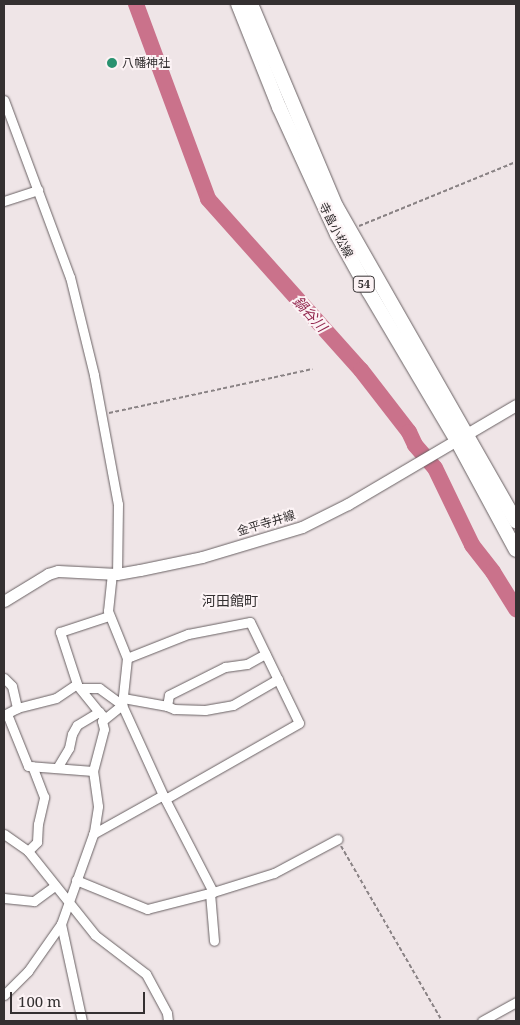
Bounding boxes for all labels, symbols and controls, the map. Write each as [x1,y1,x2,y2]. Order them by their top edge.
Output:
place label: 八幡神社 [122,56,170,70]
marker: 八幡神社 [106,57,118,69]
street label: 寺畠小松線 [316,200,356,260]
road number: 54 [353,276,375,292]
water label: 鍋谷川 [290,293,330,335]
street label: 金平寺井線 [235,507,297,539]
district label: 河田館町 [202,593,258,609]
scale bar [12,982,148,1014]
text: 100 m [18,991,61,1011]

